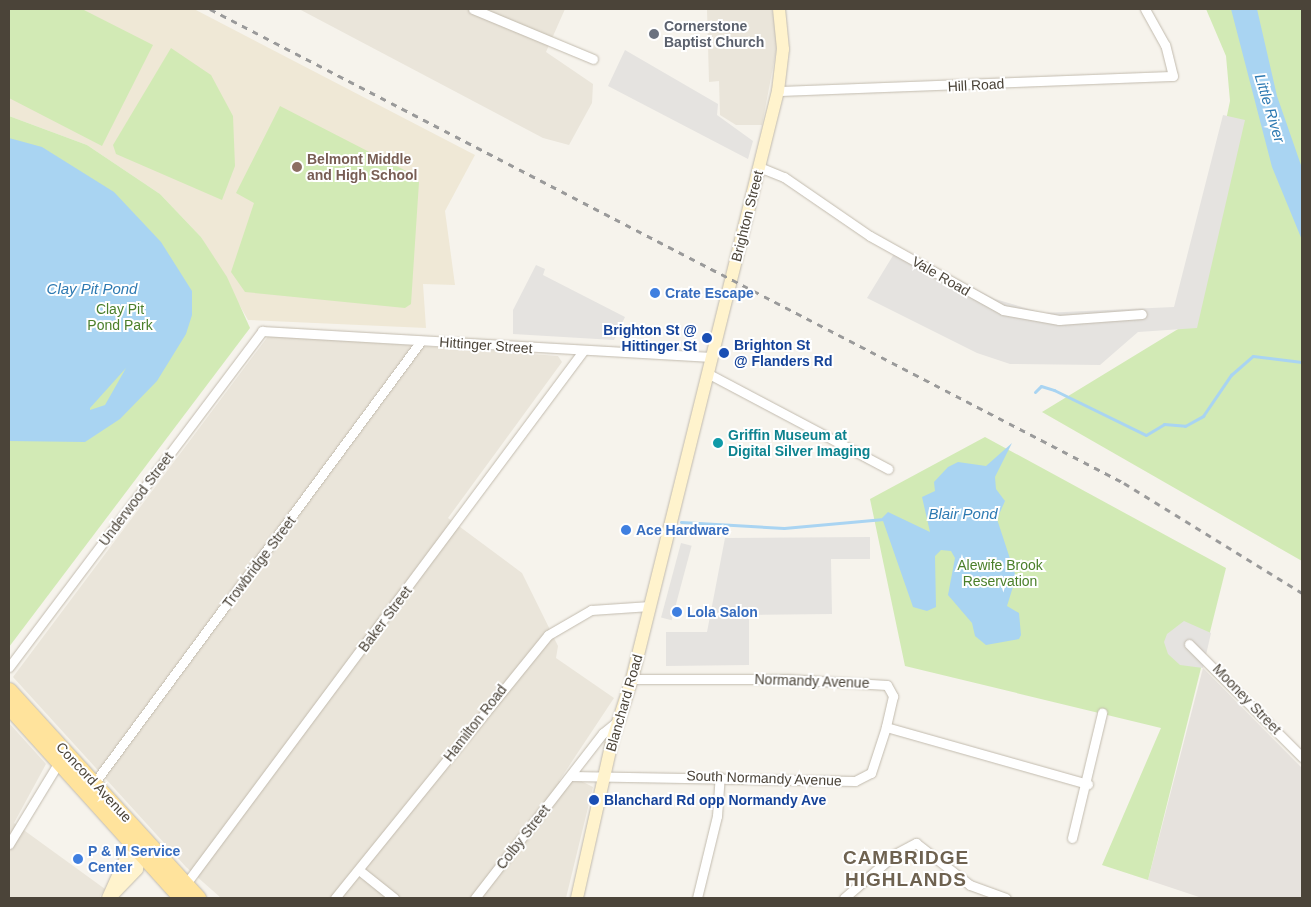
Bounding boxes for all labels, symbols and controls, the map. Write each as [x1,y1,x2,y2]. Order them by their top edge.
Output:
place label: Cornerstone Baptist Church [664,18,764,50]
marker: Cornerstone Baptist Church [648,28,660,40]
water label: Little River [1251,71,1289,145]
street label: Hill Road [947,75,1005,95]
place label: Belmont Middle and High School [307,151,417,184]
marker: Belmont Middle and High School [291,161,303,173]
street label: Brighton Street [728,169,766,263]
street label: Vale Road [909,253,973,299]
water label: Clay Pit Pond [47,280,137,298]
place label: Crate Escape [665,285,754,301]
marker: Crate Escape [649,287,661,299]
park label: Clay Pit Pond Park [87,301,153,334]
place label: Brighton St @ Hittinger St [603,322,697,354]
marker: Brighton St @ Hittinger St [701,332,713,344]
street label: Hittinger Street [439,333,533,357]
place label: Brighton St @ Flanders Rd [734,337,832,370]
marker: Brighton St @ Flanders Rd [718,347,730,359]
place label: Griffin Museum at Digital Silver Imaging [728,427,870,460]
marker: Griffin Museum at Digital Silver Imaging [712,437,724,449]
street label: Underwood Street [95,449,177,549]
water label: Blair Pond [928,505,998,523]
street label: Trowbridge Street [219,513,299,611]
place label: Ace Hardware [636,522,729,538]
marker: Ace Hardware [620,524,632,536]
park label: Alewife Brook Reservation [957,557,1043,590]
street label: Baker Street [355,583,415,655]
place label: Lola Salon [687,604,758,620]
marker: Lola Salon [671,606,683,618]
street label: Blanchard Road [602,652,646,754]
street label: Mooney Street [1209,660,1285,738]
street label: Normandy Avenue [754,671,870,691]
street label: Hamilton Road [440,681,510,765]
street label: Concord Avenue [52,738,136,826]
street label: South Normandy Avenue [686,767,842,789]
place label: Blanchard Rd opp Normandy Ave [604,792,827,808]
marker: Blanchard Rd opp Normandy Ave [588,794,600,806]
street label: Colby Street [493,801,553,873]
place label: P & M Service Center [88,843,181,876]
district label: CAMBRIDGE HIGHLANDS [842,847,970,891]
marker: P & M Service Center [72,853,84,865]

